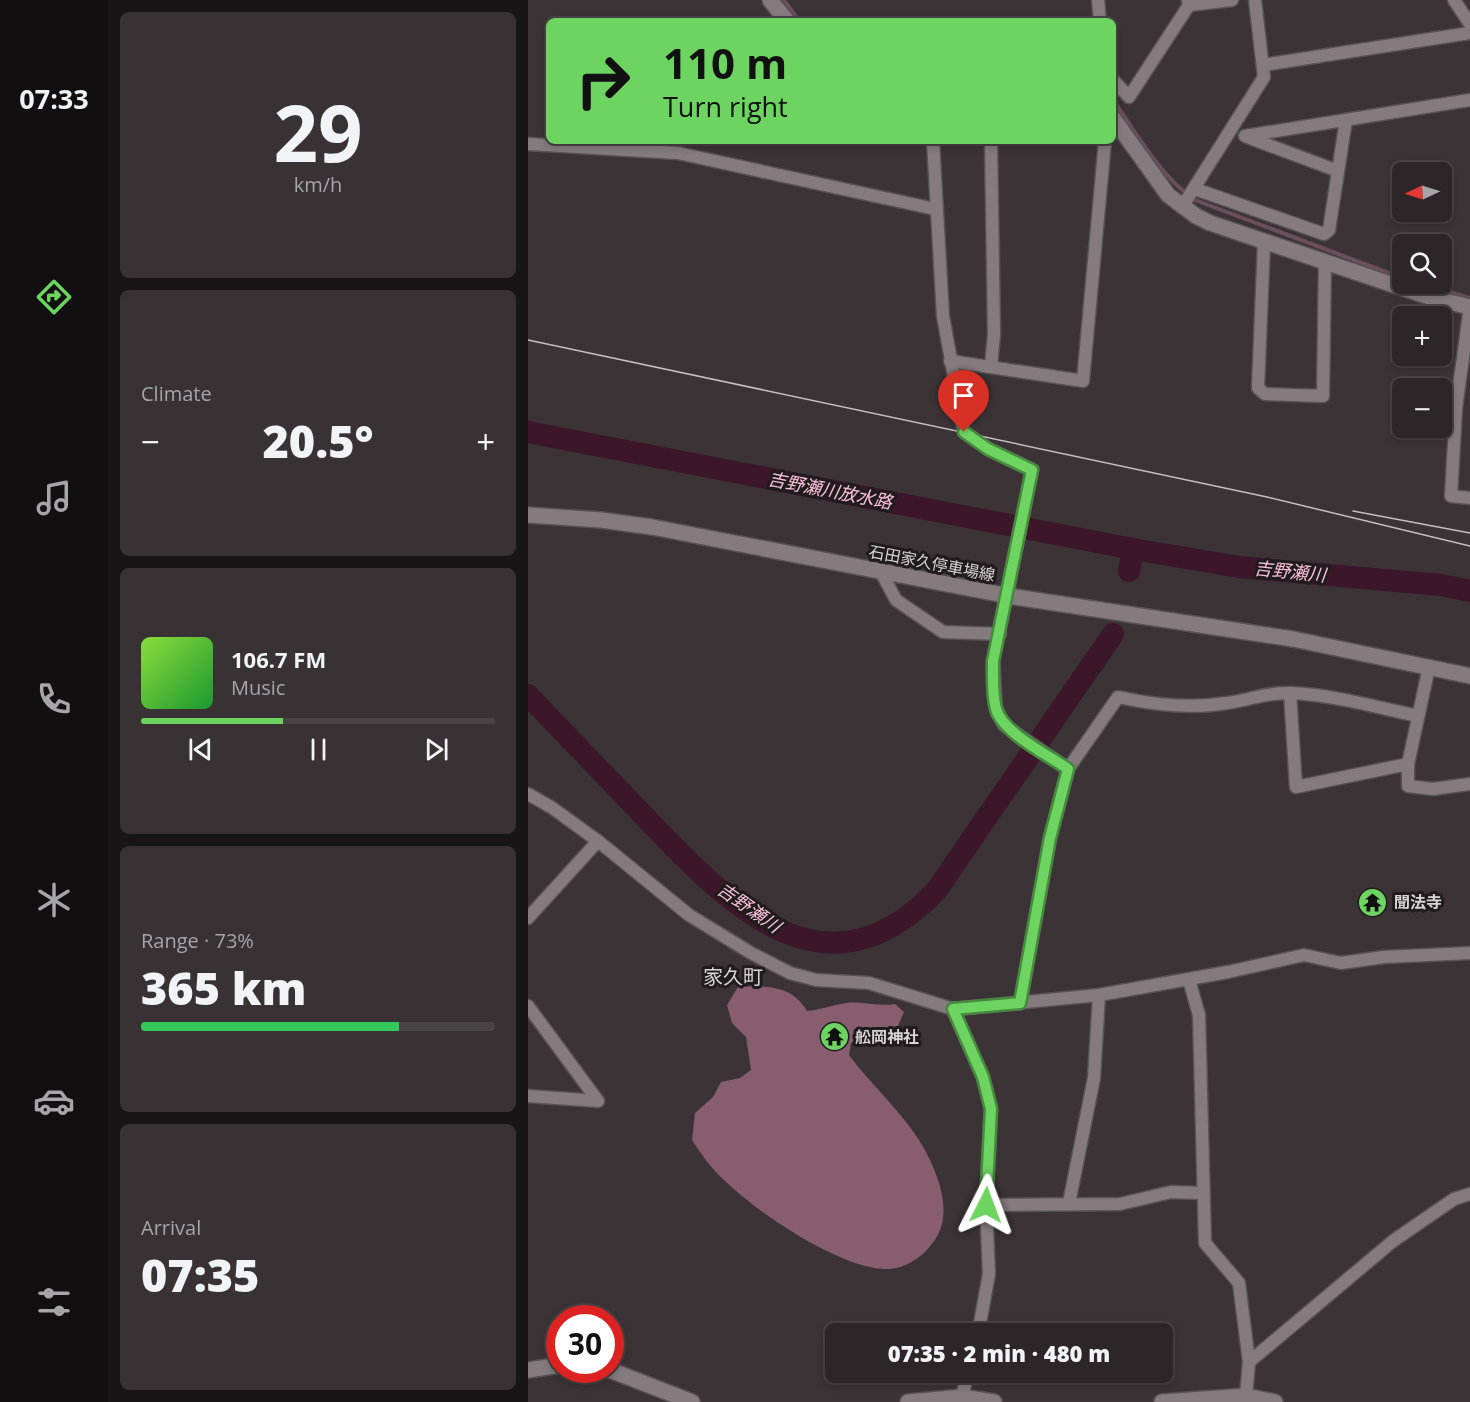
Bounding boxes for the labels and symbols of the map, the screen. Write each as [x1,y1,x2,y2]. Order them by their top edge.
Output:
north arrow [1392,162,1452,222]
pin [938,370,989,432]
water label: 吉野瀬川放水路 [766,466,896,514]
street label: 石田家久停車場線 [867,540,997,586]
water label: 吉野瀬川 [1253,555,1329,587]
water label: 吉野瀬川 [713,877,788,939]
temple icon: 聞法寺 [1357,886,1389,918]
place label: 聞法寺 [1394,891,1442,913]
district label: 家久町 [703,963,763,990]
temple icon: 舩岡神社 [818,1021,850,1053]
place label: 舩岡神社 [855,1026,919,1048]
position arrow [954,1173,1018,1237]
speed limit sign: 30 [546,1305,624,1383]

